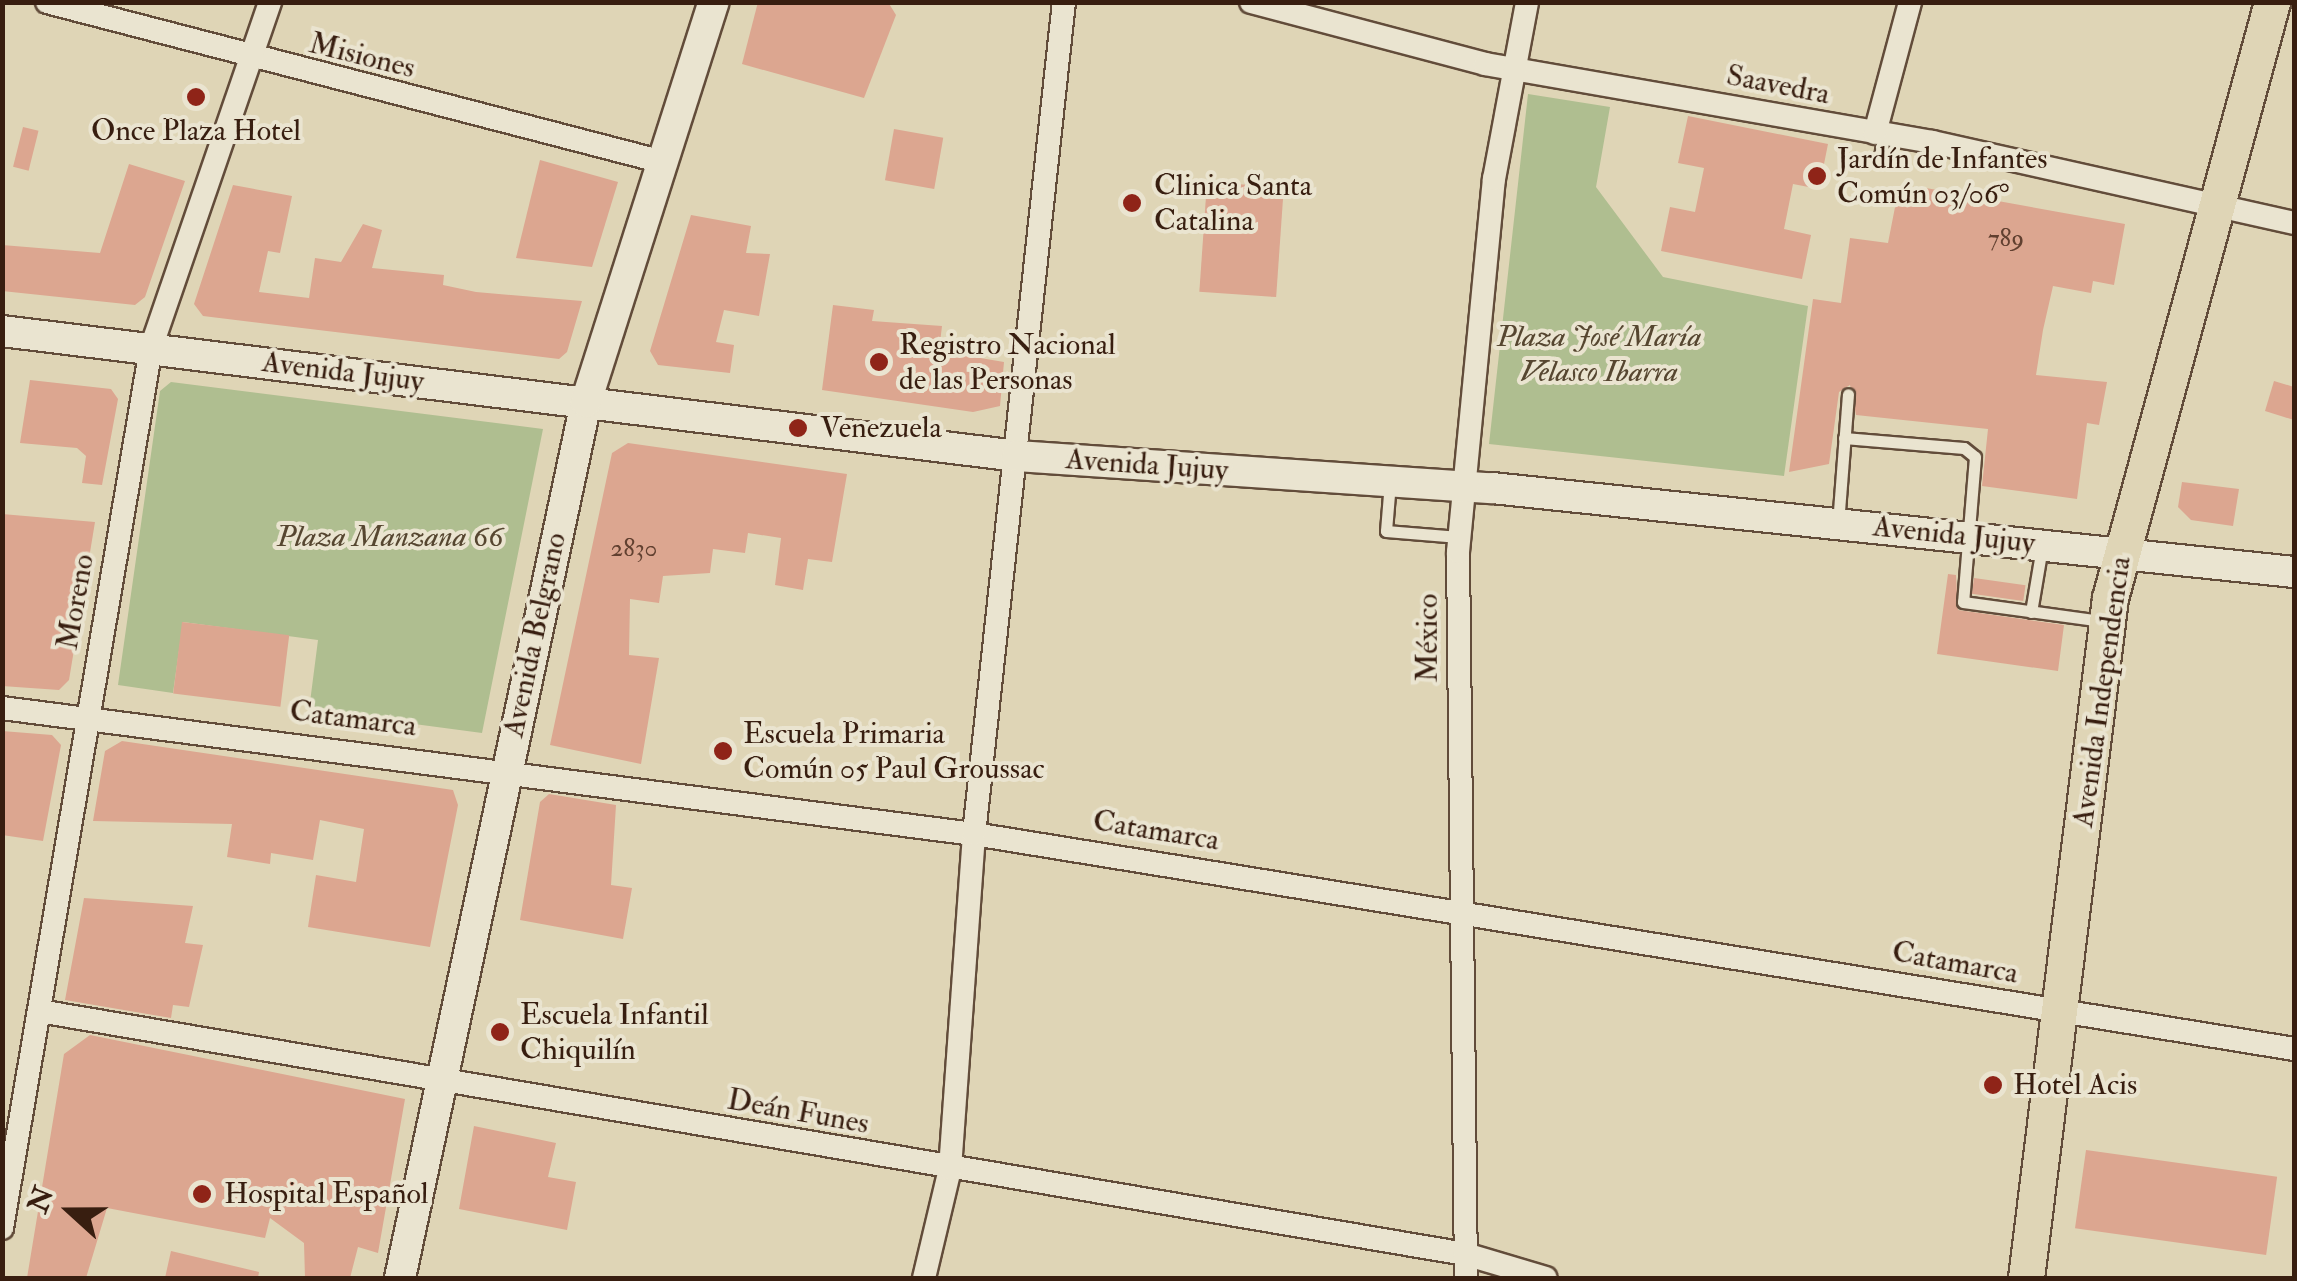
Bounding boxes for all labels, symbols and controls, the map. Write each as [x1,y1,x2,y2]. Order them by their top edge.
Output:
street label: Misiones [305,25,419,87]
street label: Saavedra [1723,57,1833,113]
marker: Once Plaza Hotel [185,86,207,108]
place label: Once Plaza Hotel [91,113,301,149]
place label: Jardín de Infantes Común 03/06° [1837,141,2047,212]
marker: Jardín de Infantes Común 03/06° [1806,165,1828,187]
place label: Clinica Santa Catalina [1154,168,1312,238]
marker: Clinica Santa Catalina [1119,190,1145,216]
house number: 789 [1988,224,2024,254]
park label: Plaza José María Velasco Ibarra [1496,319,1702,390]
place label: Registro Nacional de las Personas [899,327,1116,398]
street label: Avenida Jujuy [260,344,426,400]
marker: Registro Nacional de las Personas [868,351,890,373]
place label: Venezuela [820,410,942,446]
marker: Venezuela [785,415,811,441]
street label: Avenida Jujuy [1064,441,1230,489]
street label: Avenida Jujuy [1871,509,2037,561]
park label: Plaza Manzana 66 [277,519,503,555]
street label: Avenida Belgrano [496,529,574,741]
house number: 2830 [611,534,657,564]
street label: Moreno [50,551,102,653]
street label: Avenida Independencia [2065,554,2139,830]
street label: México [1410,594,1446,682]
street label: Catamarca [288,693,418,745]
place label: Escuela Primaria Común 05 Paul Groussac [743,716,1045,786]
marker: Escuela Primaria Común 05 Paul Groussac [712,740,734,762]
street label: Catamarca [1090,803,1222,859]
street label: Catamarca [1889,934,2021,992]
place label: Escuela Infantil Chiquilín [520,997,709,1068]
marker: Escuela Infantil Chiquilín [489,1021,511,1043]
place label: Hotel Acis [2013,1067,2137,1103]
marker: Hotel Acis [1982,1074,2004,1096]
street label: Deán Funes [724,1082,872,1142]
north arrow [20,1161,120,1261]
place label: Hospital Español [224,1176,429,1212]
marker: Hospital Español [189,1181,215,1207]
text: N [21,1182,62,1218]

